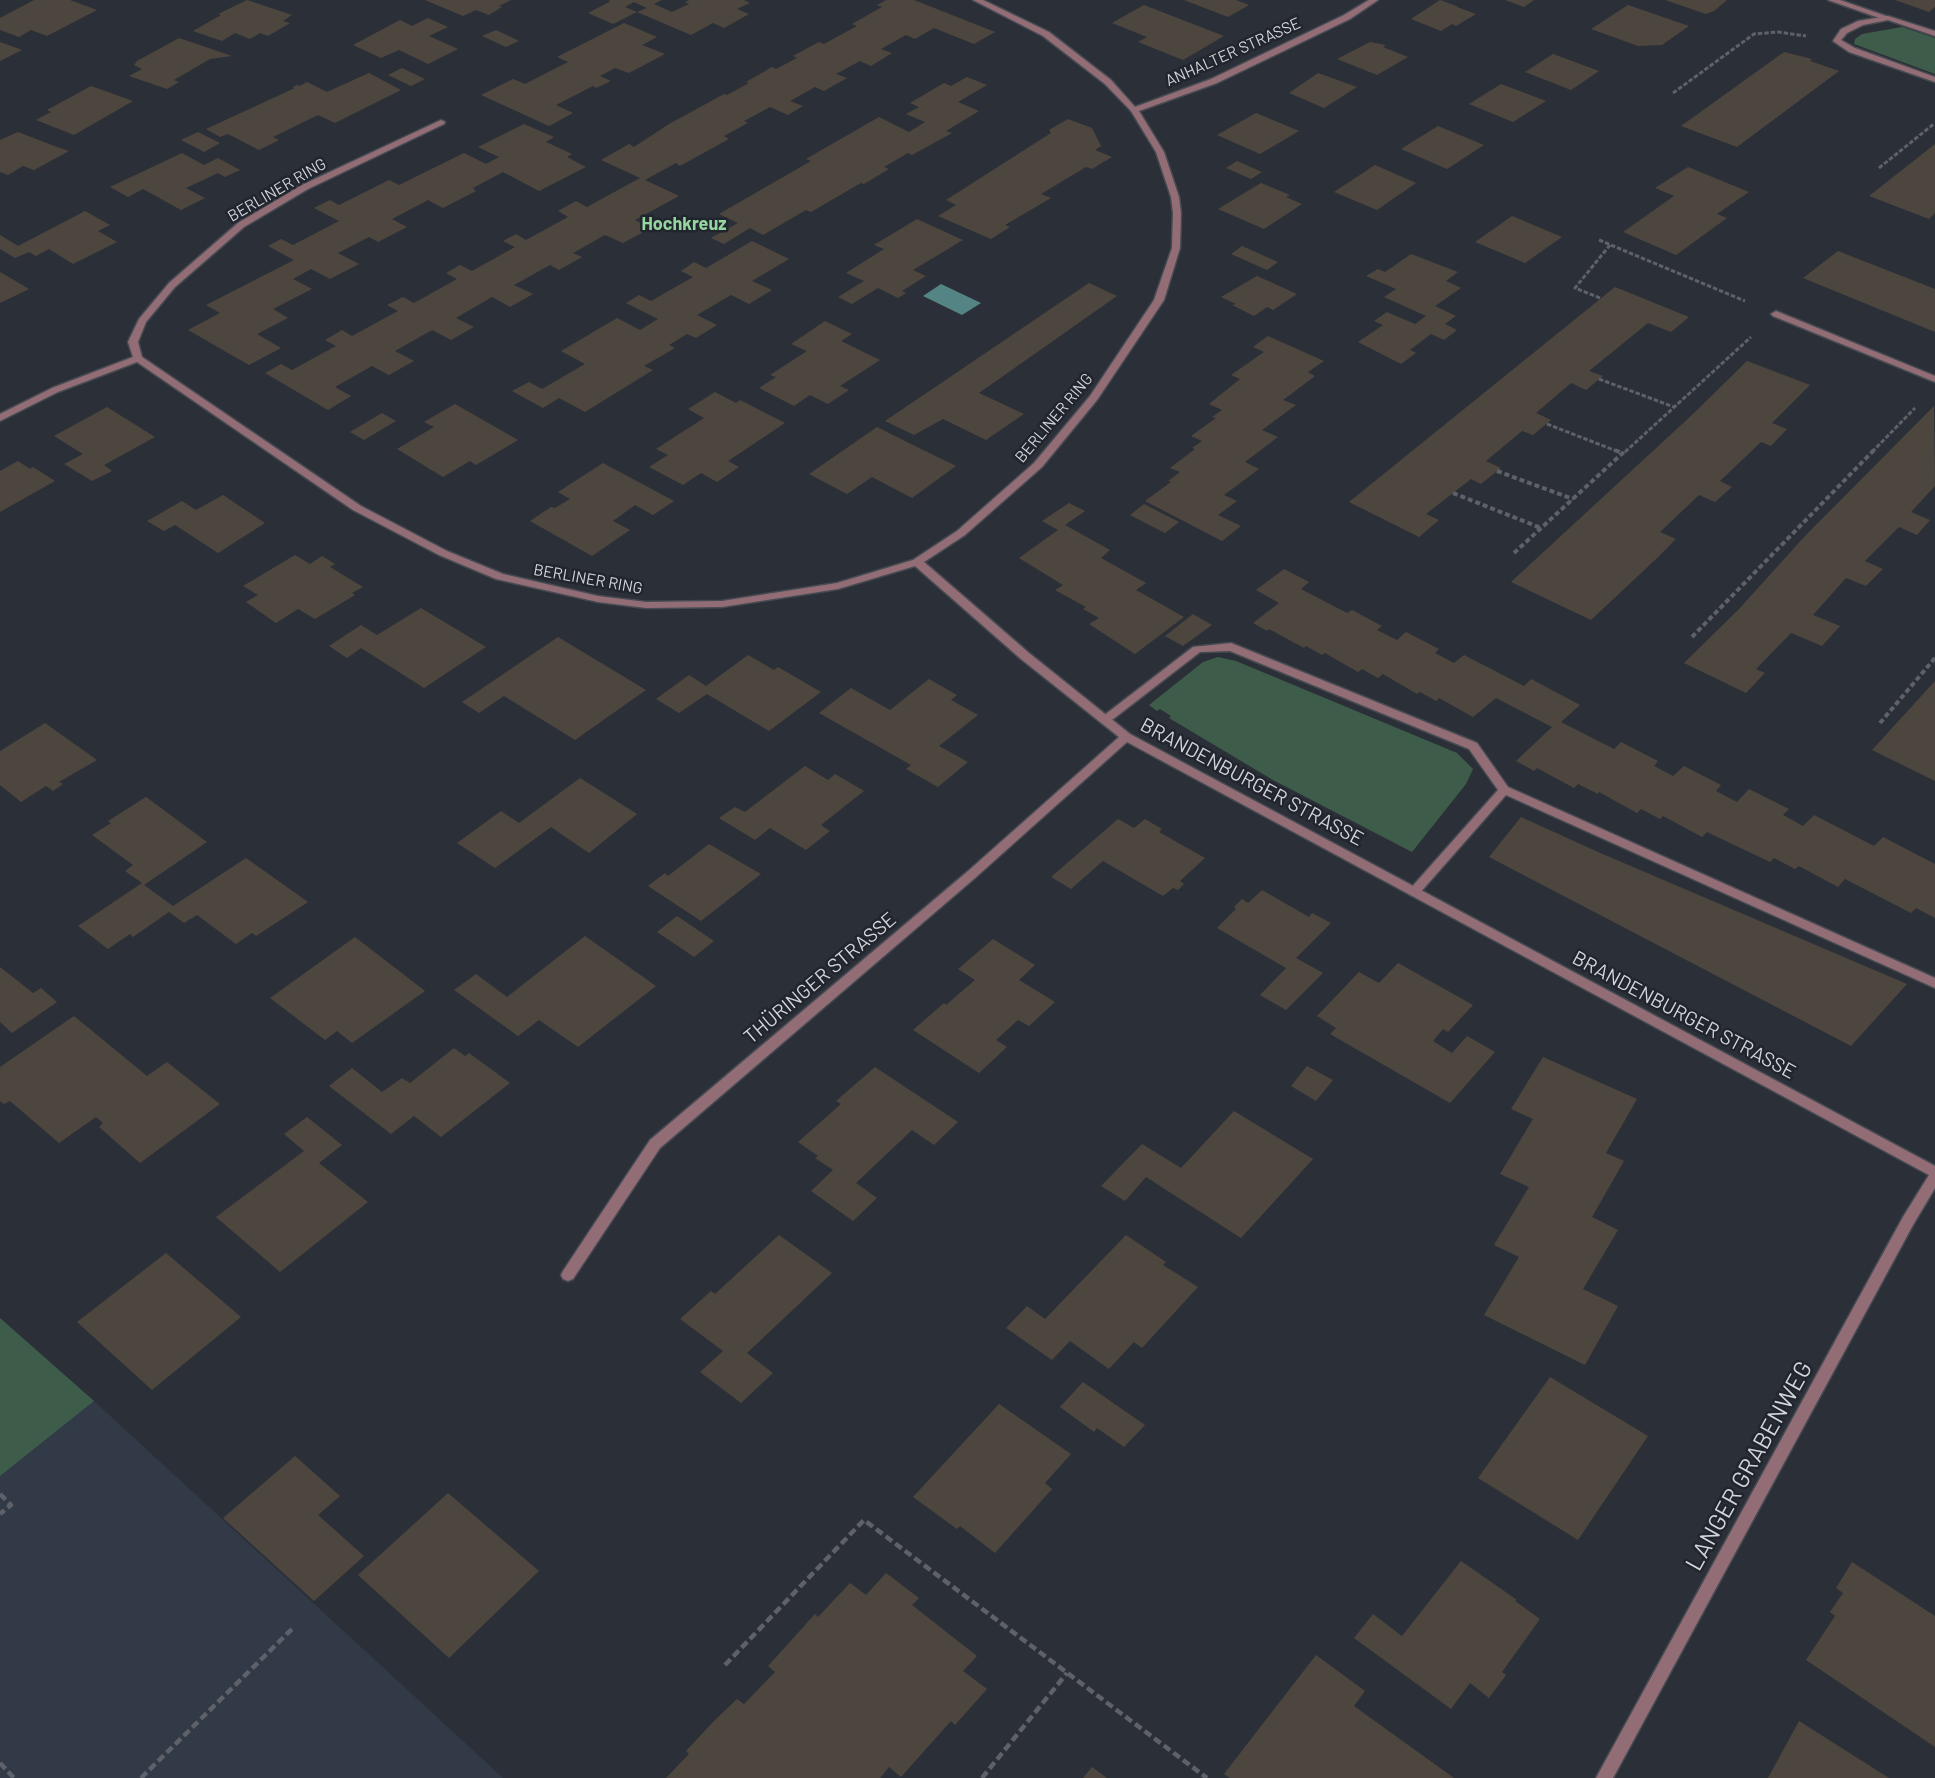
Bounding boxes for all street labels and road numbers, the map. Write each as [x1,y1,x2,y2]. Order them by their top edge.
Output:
street label: ANHALTER STRASSE [1162,13,1304,91]
street label: BERLINER RING [224,154,330,226]
street label: BERLINER RING [1011,369,1097,467]
street label: BERLINER RING [532,560,644,598]
street label: BRANDENBURGER STRASSE [1136,713,1368,851]
street label: THÜRINGER STRASSE [739,907,901,1049]
street label: BRANDENBURGER STRASSE [1568,946,1800,1084]
street label: LANGER GRABENWEG [1679,1356,1819,1576]

